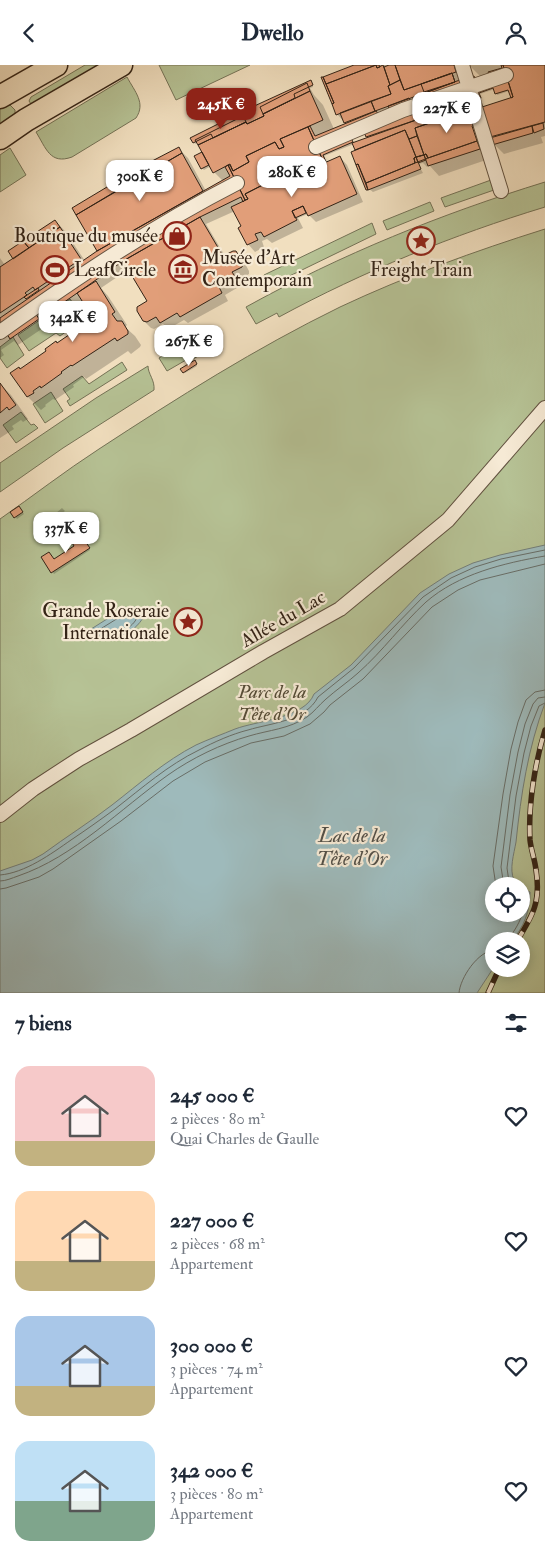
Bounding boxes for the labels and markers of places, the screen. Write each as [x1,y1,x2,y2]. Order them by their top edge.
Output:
pin: 245K € [180,87,262,130]
pin: 227K € [406,92,488,134]
pin: 280K € [251,155,333,198]
pin: 300K € [99,159,181,202]
shop icon: Boutique du musée [162,221,192,251]
place label: Boutique du musée [14,224,158,248]
place icon: Freight Train [406,226,436,256]
place label: Musée d'Art Contemporain [202,246,312,293]
museum icon: Musée d'Art Contemporain [168,254,198,284]
sports icon: LeafCircle [40,255,70,285]
place label: LeafCircle [74,258,156,282]
place label: Freight Train [370,258,473,282]
pin: 342K € [32,301,114,343]
pin: 267K € [148,325,230,367]
pin: 337K € [25,511,107,554]
place label: Grande Roseraie Internationale [42,599,169,645]
place icon: Grande Roseraie Internationale [173,607,203,637]

